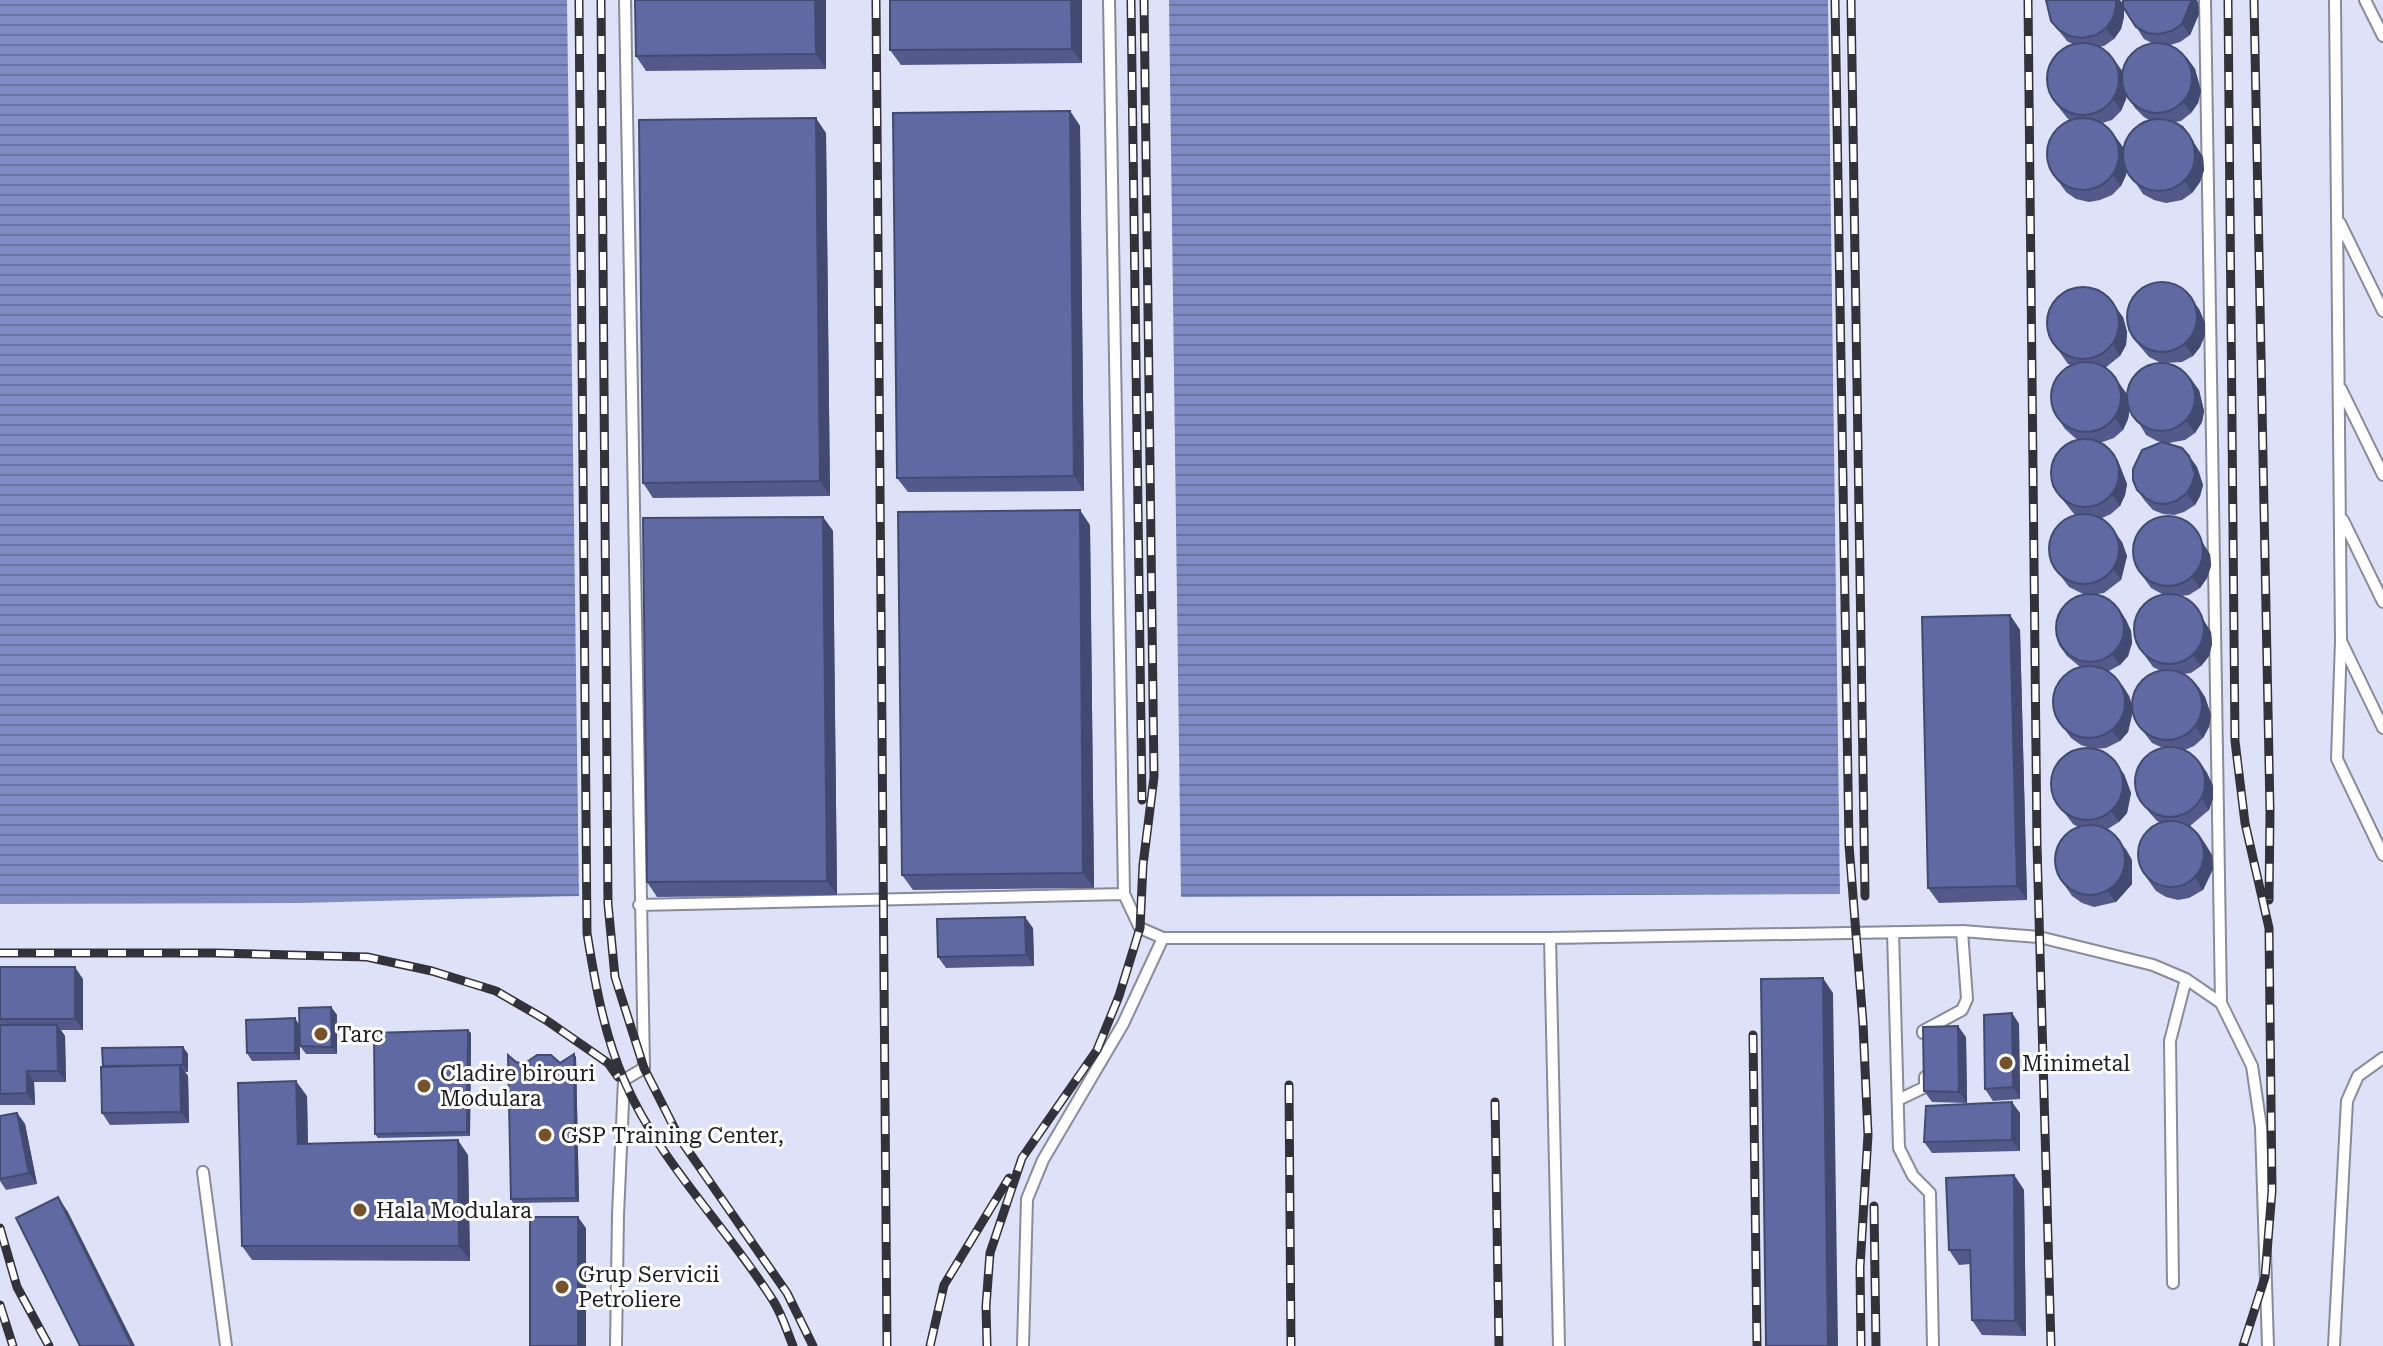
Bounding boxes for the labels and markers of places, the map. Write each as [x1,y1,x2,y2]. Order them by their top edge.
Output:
place label: Tarc [337,1022,383,1047]
marker: Tarc [312,1025,330,1043]
place label: Minimetal [2022,1051,2130,1076]
marker: Minimetal [1997,1054,2015,1072]
place label: Cladire birouri Modulara [440,1061,595,1111]
marker: Cladire birouri Modulara [415,1077,433,1095]
place label: GSP Training Center, [561,1123,784,1148]
marker: GSP Training Center, [536,1126,554,1144]
place label: Hala Modulara [376,1198,532,1223]
marker: Hala Modulara [351,1201,369,1219]
place label: Grup Servicii Petroliere [578,1262,720,1312]
marker: Grup Servicii Petroliere [553,1278,571,1296]

